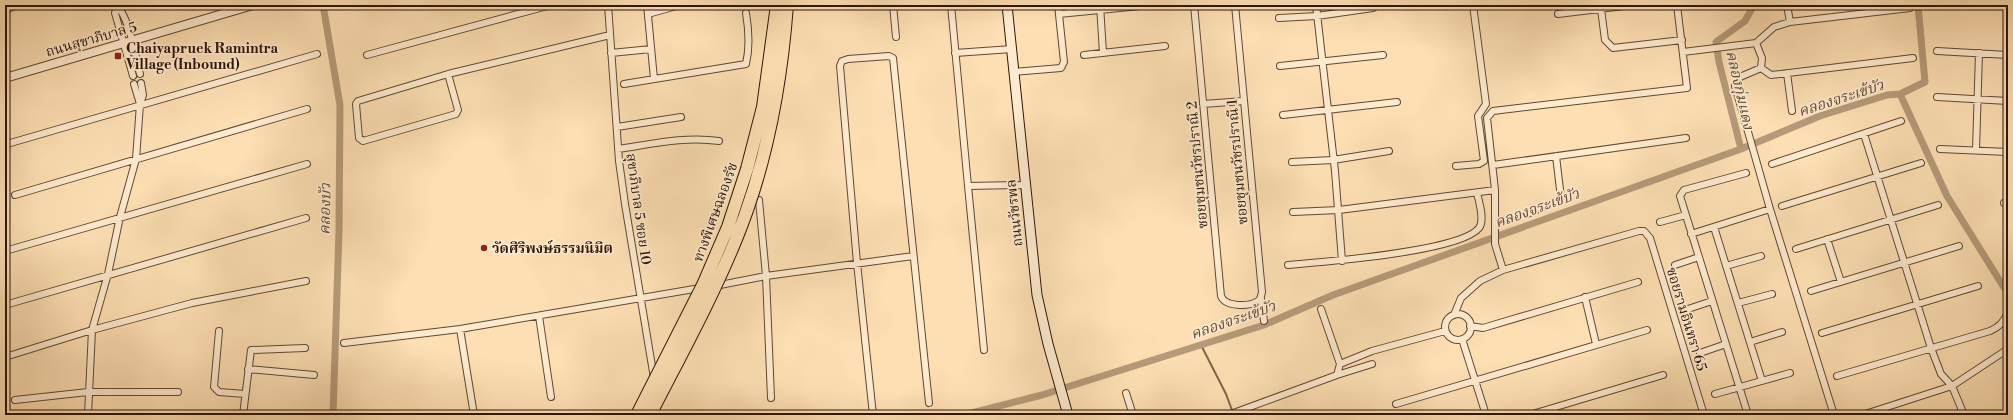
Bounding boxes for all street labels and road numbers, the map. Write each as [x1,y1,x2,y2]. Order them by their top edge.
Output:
street label: ถนนสุขาภิบาล 5 [44,18,139,62]
street label: ซอยชุมชนวัชรปราณี 1 [1224,98,1252,225]
street label: ซอยชุมชนวัชรปราณี 2 [1183,100,1213,229]
street label: สุขาภิบาล 5 ซอย 10 [621,152,655,266]
street label: ทางพิเศษฉลองรัช [690,160,742,265]
street label: ถนนวัชรพล [1003,178,1027,247]
street label: ซอยรามอินทรา 65 [1662,265,1710,374]

